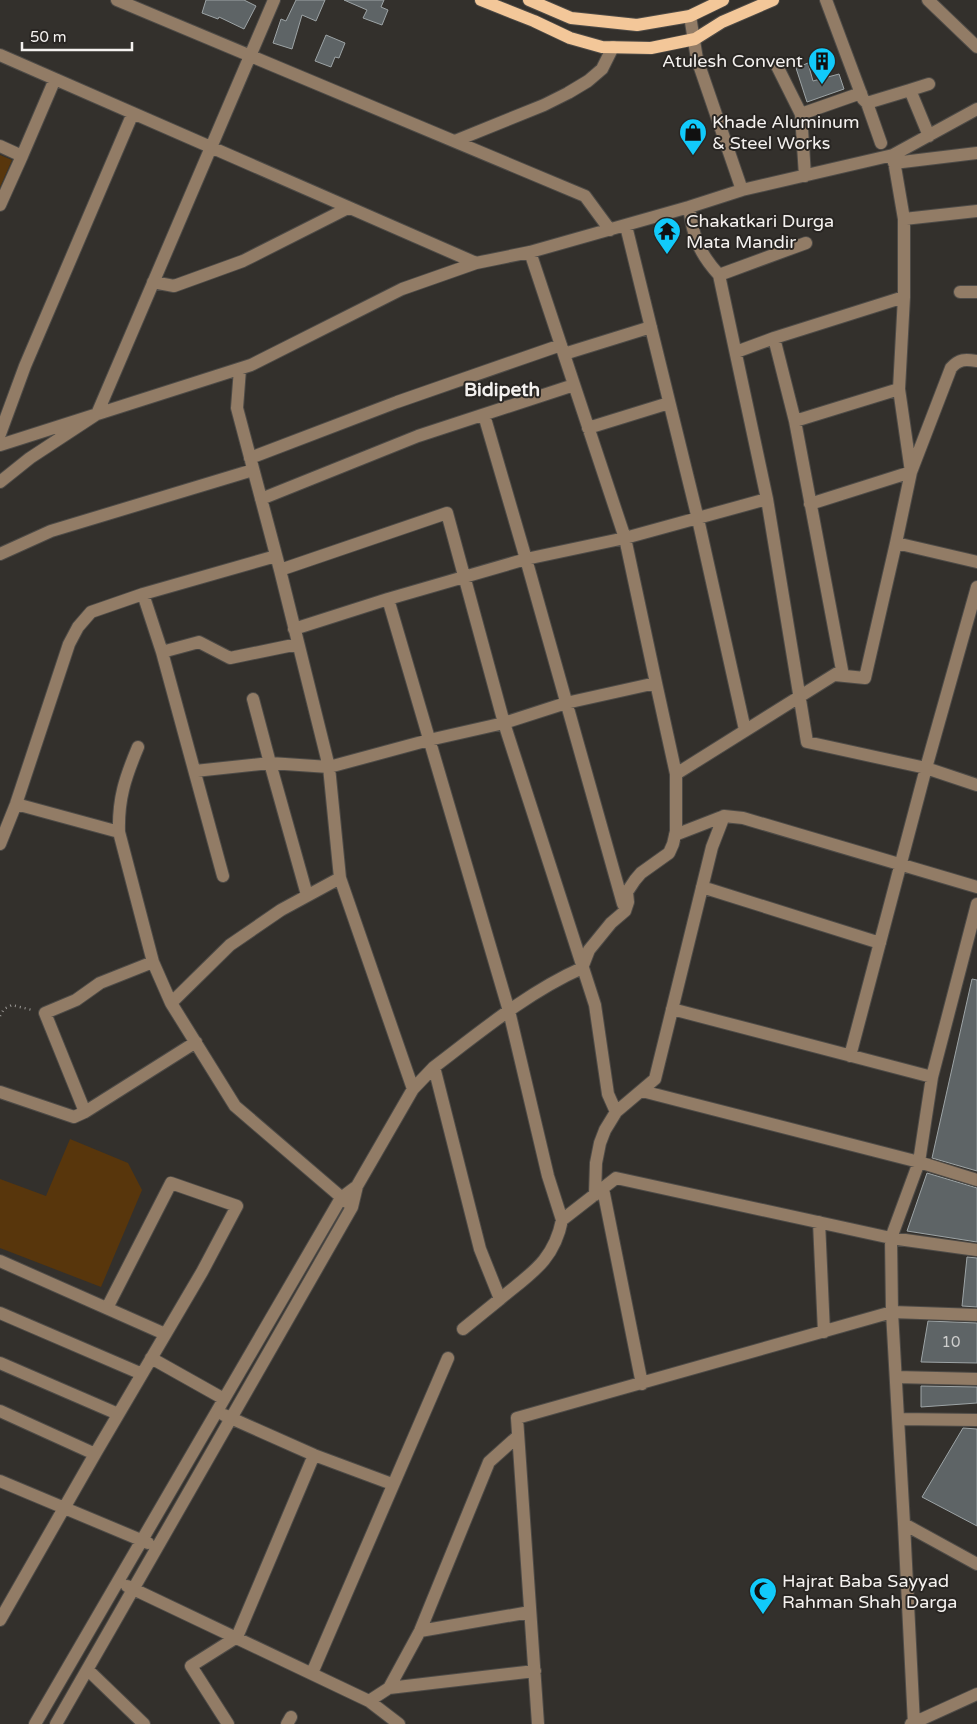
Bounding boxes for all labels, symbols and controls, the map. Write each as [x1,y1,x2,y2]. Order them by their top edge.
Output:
scale bar [22,20,132,52]
text: 50 m [30,28,67,46]
building icon: Atulesh Convent [807,46,837,85]
place label: Atulesh Convent [662,50,803,72]
place label: Khade Aluminum & Steel Works [712,111,860,154]
shop icon: Khade Aluminum & Steel Works [678,117,708,156]
place label: Chakatkari Durga Mata Mandir [686,210,834,253]
temple icon: Chakatkari Durga Mata Mandir [652,216,682,255]
district label: Bidipeth [464,379,540,402]
house number: 10 [942,1333,960,1351]
place label: Hajrat Baba Sayyad Rahman Shah Darga [782,1570,957,1613]
mosque icon: Hajrat Baba Sayyad Rahman Shah Darga [748,1576,778,1615]

